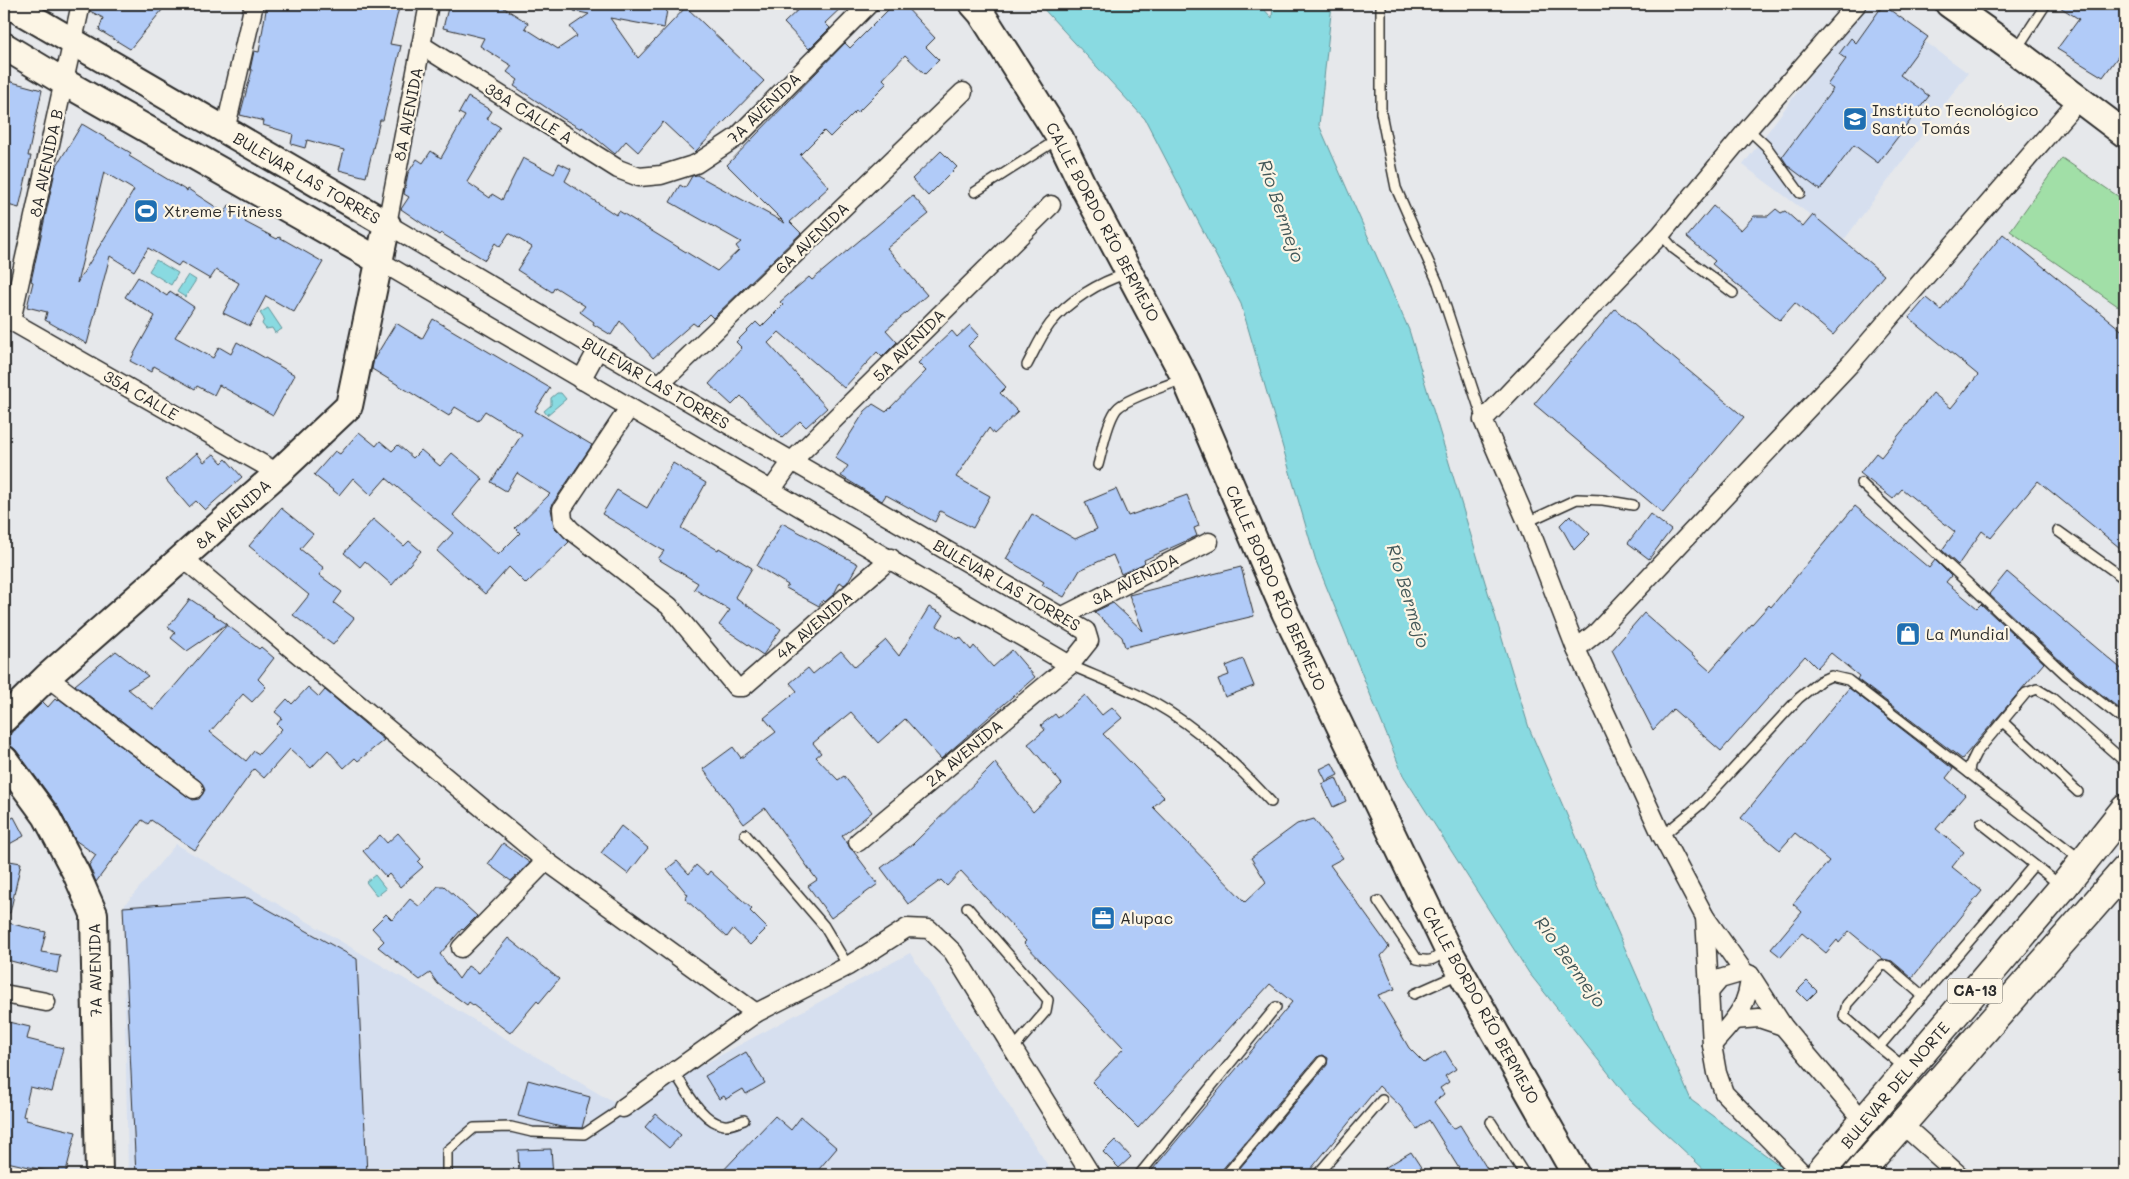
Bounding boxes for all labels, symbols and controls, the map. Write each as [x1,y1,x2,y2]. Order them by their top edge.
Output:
street label: 8A AVENIDA [388,65,427,162]
street label: 7A AVENIDA [723,67,805,148]
street label: 38A CALLE A [481,77,577,148]
place label: Instituto Tecnológico Santo Tomás [1872,99,2038,138]
school or university icon: Instituto Tecnológico Santo Tomás [1842,106,1868,132]
street label: 8A AVENIDA B [24,107,67,219]
street label: CALLE BORDO RÍO BERMEJO [1042,118,1165,325]
street label: BULEVAR LAS TORRES [230,127,385,228]
water label: Río Bermejo [1253,156,1311,266]
street label: 6A AVENIDA [770,197,853,278]
sports icon: Xtreme Fitness [133,198,159,224]
place label: Xtreme Fitness [164,200,283,221]
street label: 5A AVENIDA [868,304,949,385]
street label: BULEVAR LAS TORRES [579,332,734,433]
street label: 35A CALLE [100,365,183,425]
street label: 8A AVENIDA [190,474,275,553]
street label: CALLE BORDO RÍO BERMEJO [1222,482,1331,694]
street label: BULEVAR LAS TORRES [930,534,1085,635]
water label: Río Bermejo [1382,541,1436,651]
street label: 3A AVENIDA [1088,548,1182,609]
street label: 4A AVENIDA [771,586,856,664]
shop icon: La Mundial [1895,621,1921,647]
place label: La Mundial [1926,623,2009,644]
street label: 2A AVENIDA [921,714,1006,791]
street label: CALLE BORDO RÍO BERMEJO [1418,902,1545,1107]
office icon: Alupac [1090,905,1116,931]
place label: Alupac [1120,907,1173,928]
water label: Río Bermejo [1530,911,1612,1012]
street label: 7A AVENIDA [83,923,106,1017]
road number: CA-13 [1948,978,2002,1004]
street label: BULEVAR DEL NORTE [1835,1017,1954,1152]

